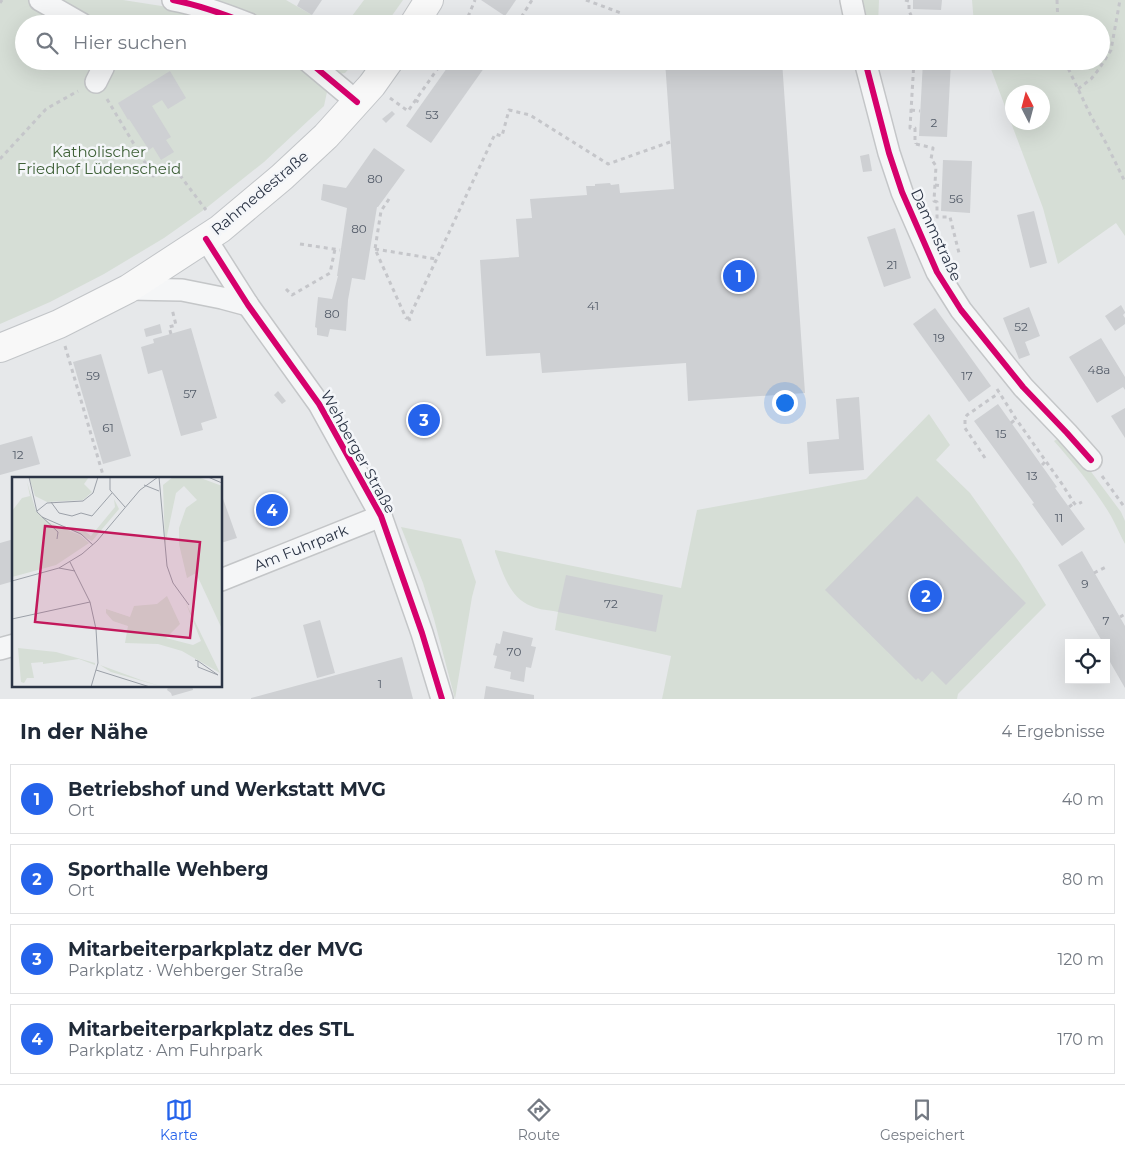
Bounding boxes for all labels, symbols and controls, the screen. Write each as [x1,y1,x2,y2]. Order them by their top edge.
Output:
search box [15,15,1110,70]
icon: search [33,29,61,57]
text: Hier suchen [73,31,187,54]
north arrow [1005,85,1050,130]
house number: 53 [425,107,439,122]
house number: 2 [931,115,938,130]
park label: Katholischer Friedhof Lüdenscheid [17,142,181,178]
street label: Rahmedestraße [207,147,312,239]
house number: 80 [367,171,383,186]
street label: Dammstraße [907,186,966,284]
house number: 56 [949,191,963,206]
house number: 80 [351,221,367,236]
pin: 1 [723,257,755,295]
house number: 21 [886,257,898,272]
house number: 41 [587,298,599,313]
house number: 80 [324,306,340,321]
house number: 52 [1014,319,1028,334]
house number: 19 [933,330,945,345]
house number: 48a [1088,362,1110,377]
house number: 59 [86,368,100,383]
house number: 17 [961,368,973,383]
house number: 57 [183,386,197,401]
street label: Wehberger Straße [317,387,400,517]
your location [772,390,798,416]
pin: 3 [408,401,440,439]
house number: 61 [102,420,114,435]
house number: 15 [995,426,1007,441]
house number: 12 [12,447,24,462]
house number: 13 [1026,468,1038,483]
inset map [12,477,222,686]
pin: 4 [256,491,288,529]
house number: 11 [1055,510,1063,525]
street label: Am Fuhrpark [251,520,351,575]
house number: 9 [1081,576,1089,591]
pin: 2 [910,577,942,615]
house number: 72 [604,596,618,611]
house number: 7 [1102,613,1110,628]
map controls [1065,639,1110,684]
button: locate [1065,639,1110,684]
house number: 70 [507,644,521,659]
house number: 1 [378,676,382,691]
text: In der Nähe [20,719,148,744]
text: 4 Ergebnisse [1001,722,1105,741]
text: Betriebshof und Werkstatt MVG [68,778,386,801]
text: 1 [34,790,40,809]
text: 40 m [1062,790,1104,809]
text: Ort [68,801,95,820]
text: Sporthalle Wehberg [68,858,269,881]
text: 2 [32,870,42,889]
text: 80 m [1062,870,1104,889]
text: Ort [68,881,95,900]
text: Mitarbeiterparkplatz der MVG [68,938,363,961]
text: 3 [32,950,42,969]
text: 120 m [1057,950,1104,969]
text: Parkplatz · Wehberger Straße [68,961,303,980]
text: Mitarbeiterparkplatz des STL [68,1018,354,1041]
text: 4 [31,1030,43,1049]
text: 170 m [1057,1030,1104,1049]
text: Parkplatz · Am Fuhrpark [68,1041,263,1060]
tab: Karte [160,1096,198,1144]
tab: Route [518,1096,560,1144]
tab: Gespeichert [880,1096,965,1144]

